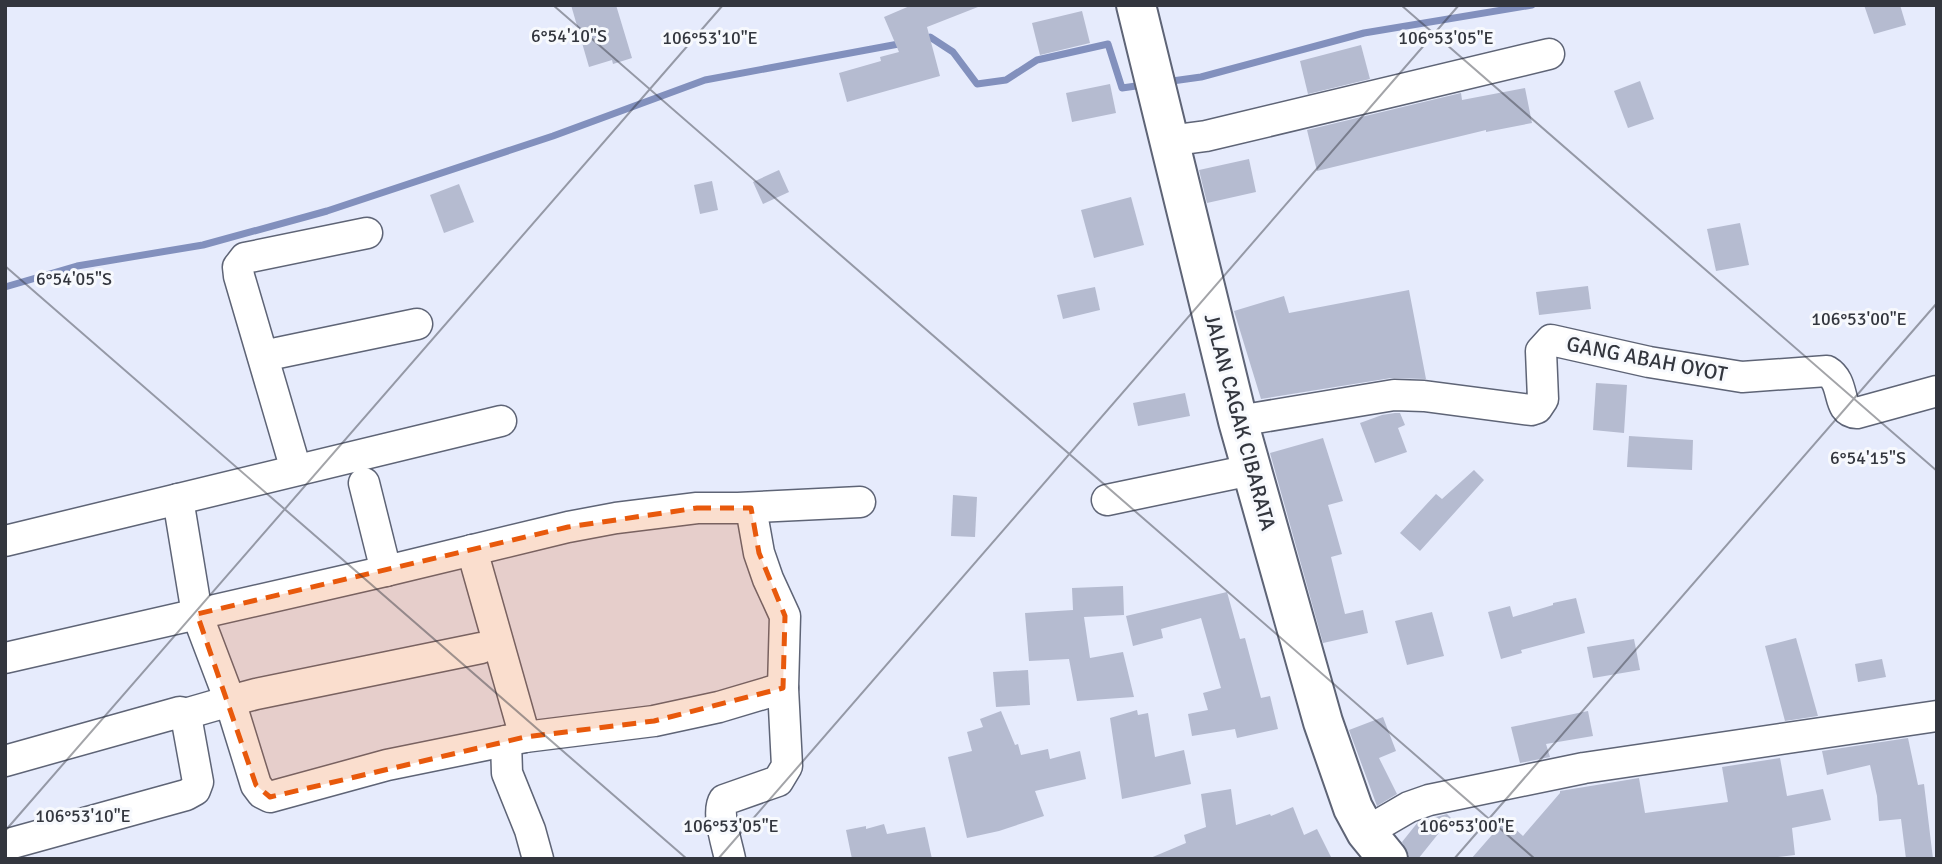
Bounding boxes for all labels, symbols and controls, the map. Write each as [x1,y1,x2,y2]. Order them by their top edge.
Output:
text: 6°54'10"S [531,25,607,47]
text: 106°53'10"E [662,27,758,49]
text: 106°53'05"E [1398,27,1494,49]
text: 6°54'05"S [36,268,112,290]
text: 106°53'00"E [1811,308,1907,330]
street label: JALAN CAGAK CIBARATA [1199,311,1282,533]
street label: GANG ABAH OYOT [1564,331,1730,387]
text: 6°54'15"S [1830,447,1906,469]
text: 106°53'10"E [35,805,131,827]
text: 106°53'05"E [683,815,779,837]
text: 106°53'00"E [1419,815,1515,837]

